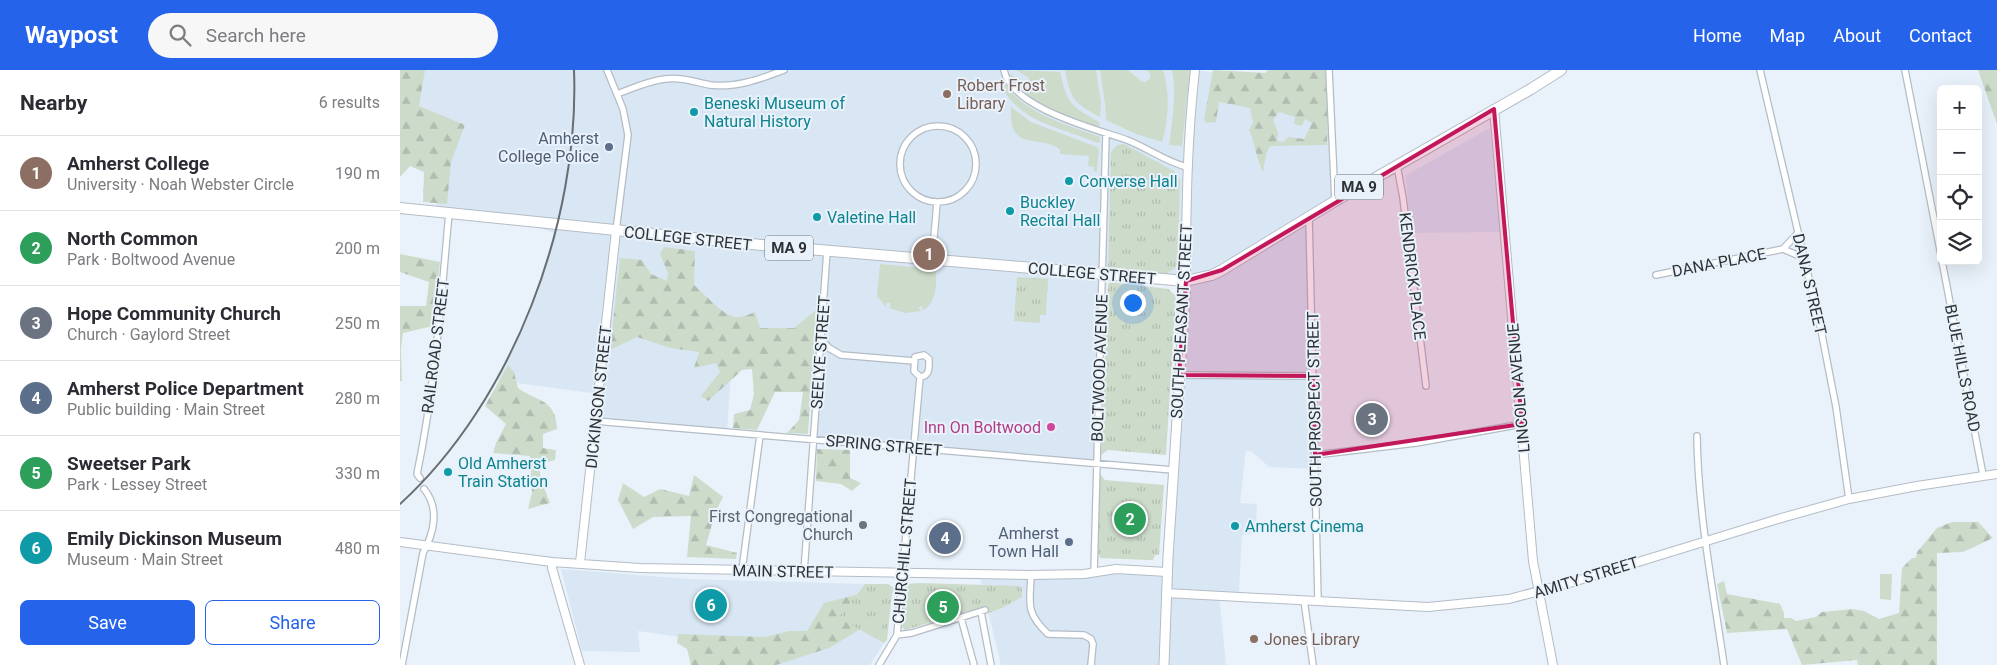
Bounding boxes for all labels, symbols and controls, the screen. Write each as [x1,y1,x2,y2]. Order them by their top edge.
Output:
search box [148,13,498,58]
text: Waypost [25,21,118,49]
icon: search [166,21,194,49]
text: Search here [206,24,306,47]
text: Home [1693,25,1742,46]
text: Map [1770,25,1805,46]
text: About [1833,25,1881,46]
text: Contact [1909,25,1972,46]
place label: Robert Frost Library [957,76,1045,113]
map controls [1937,85,1982,265]
button: + [1937,85,1982,130]
marker: Robert Frost Library [941,88,953,100]
text: Nearby [20,91,87,115]
text: 6 results [319,93,380,112]
place label: Beneski Museum of Natural History [704,94,845,131]
marker: Beneski Museum of Natural History [688,106,700,118]
place label: Amherst College Police [498,129,599,166]
button: − [1937,130,1982,175]
marker: Amherst College Police [603,141,615,153]
text: Amherst College [67,152,209,175]
text: 1 [31,164,41,183]
text: 190 m [335,164,380,183]
place label: Converse Hall [1079,172,1178,191]
road number: MA 9 [1335,174,1383,200]
text: University · Noah Webster Circle [67,175,294,194]
marker: Converse Hall [1063,175,1075,187]
button: locate [1937,175,1982,220]
place label: Buckley Recital Hall [1020,193,1100,230]
marker: Buckley Recital Hall [1004,205,1016,217]
place label: Valetine Hall [827,208,916,227]
marker: Valetine Hall [811,211,823,223]
street label: KENDRICK PLACE [1395,211,1430,341]
button: layers [1937,220,1982,265]
street label: COLLEGE STREET [623,222,753,255]
street label: SOUTH PLEASANT STREET [1167,223,1196,419]
text: North Common [67,227,198,250]
street label: DANA STREET [1789,232,1831,337]
pin: 1 [913,235,945,273]
road number: MA 9 [765,236,813,260]
text: 2 [31,239,41,258]
text: 200 m [335,239,380,258]
street label: DANA PLACE [1670,244,1768,281]
text: Park · Boltwood Avenue [67,250,235,269]
street label: COLLEGE STREET [1027,258,1157,289]
street label: RAILROAD STREET [418,277,453,415]
your location [1120,290,1146,316]
street label: SEELYE STREET [807,294,834,410]
street label: BOLTWOOD AVENUE [1087,294,1112,442]
text: Hope Community Church [67,302,281,325]
street label: BLUE HILLS ROAD [1941,303,1984,434]
street label: SOUTH PROSPECT STREET [1303,311,1326,507]
text: 3 [31,314,41,333]
text: 250 m [335,314,380,333]
street label: LINCOLN AVENUE [1503,323,1534,453]
street label: DICKINSON STREET [582,324,616,470]
text: Church · Gaylord Street [67,325,230,344]
text: Amherst Police Department [67,377,304,400]
text: 4 [31,389,41,408]
text: 280 m [335,389,380,408]
text: Public building · Main Street [67,400,265,419]
pin: 3 [1356,400,1388,438]
place label: Inn On Boltwood [924,418,1041,437]
marker: Inn On Boltwood [1045,421,1057,433]
street label: SPRING STREET [825,431,943,460]
text: Sweetser Park [67,452,191,475]
place label: Old Amherst Train Station [458,454,548,491]
text: 5 [31,464,41,483]
text: 330 m [335,464,380,483]
marker: Old Amherst Train Station [442,466,454,478]
text: Park · Lessey Street [67,475,207,494]
street label: CHURCHILL STREET [889,477,920,625]
pin: 2 [1114,500,1146,538]
place label: First Congregational Church [709,507,853,544]
place label: Amherst Cinema [1245,517,1364,536]
marker: First Congregational Church [857,519,869,531]
pin: 4 [929,519,961,557]
marker: Amherst Cinema [1229,520,1241,532]
place label: Amherst Town Hall [988,524,1059,561]
text: Emily Dickinson Museum [67,527,282,550]
marker: Amherst Town Hall [1063,536,1075,548]
text: 6 [31,539,41,558]
text: 480 m [335,539,380,558]
text: Museum · Main Street [67,550,223,569]
street label: AMITY STREET [1531,552,1641,602]
street label: MAIN STREET [732,561,834,582]
pin: 6 [695,586,727,624]
pin: 5 [927,588,959,626]
button: Save [20,600,195,645]
button: Share [205,600,380,645]
place label: Jones Library [1264,630,1360,649]
marker: Jones Library [1248,633,1260,645]

